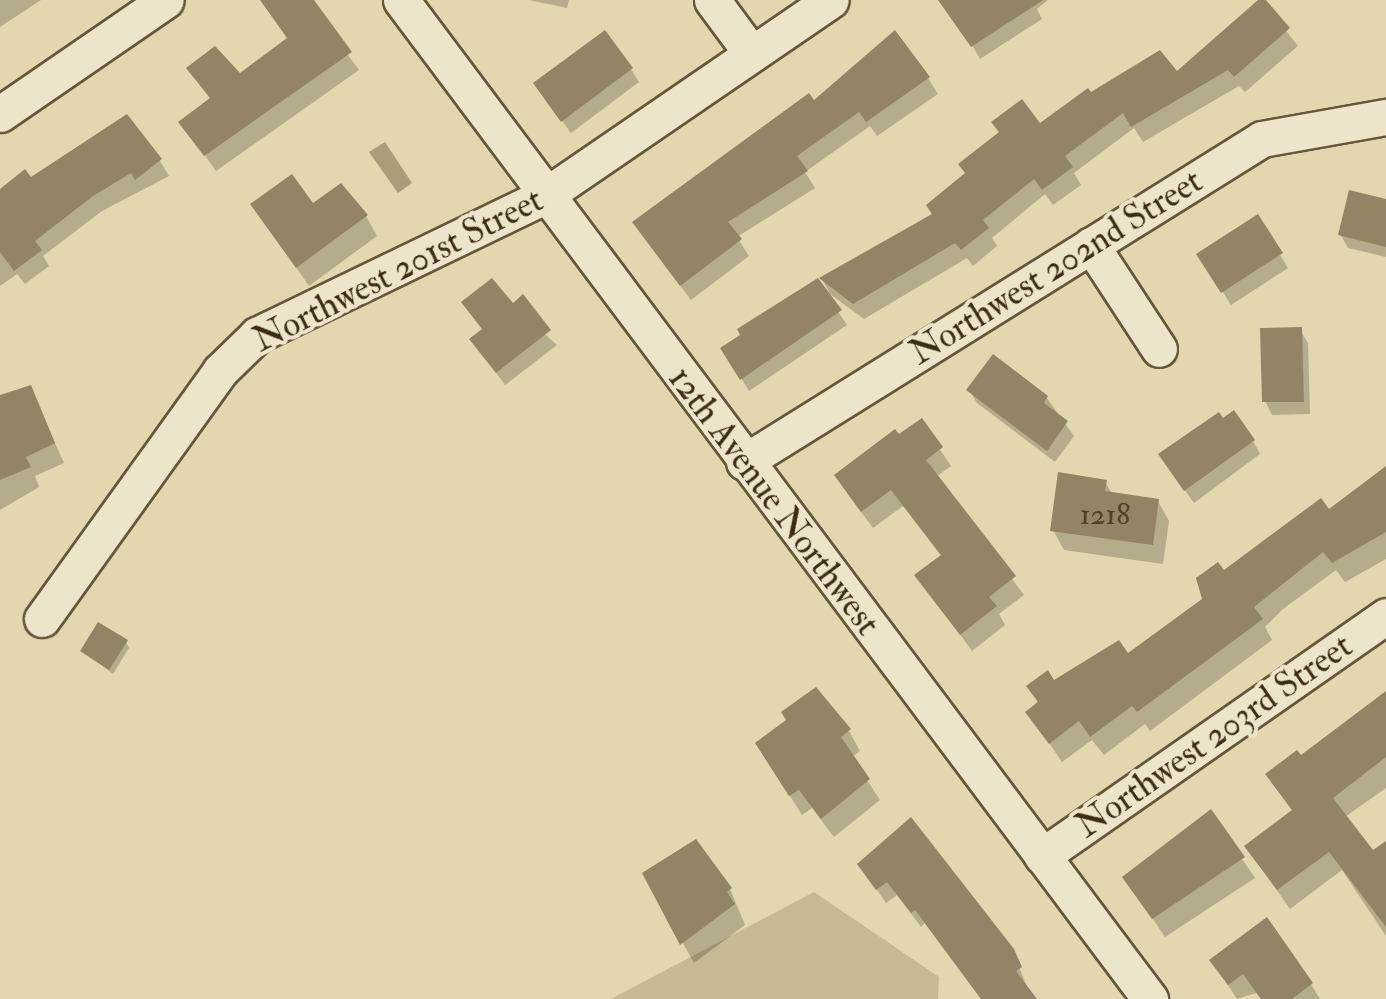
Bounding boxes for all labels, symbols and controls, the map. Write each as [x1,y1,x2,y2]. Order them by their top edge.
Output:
street label: Northwest 202nd Street [902,160,1210,374]
street label: Northwest 201st Street [246,179,550,361]
street label: 12th Avenue Northwest [659,359,889,643]
house number: 1218 [1080,497,1130,533]
street label: Northwest 203rd Street [1068,625,1360,847]

